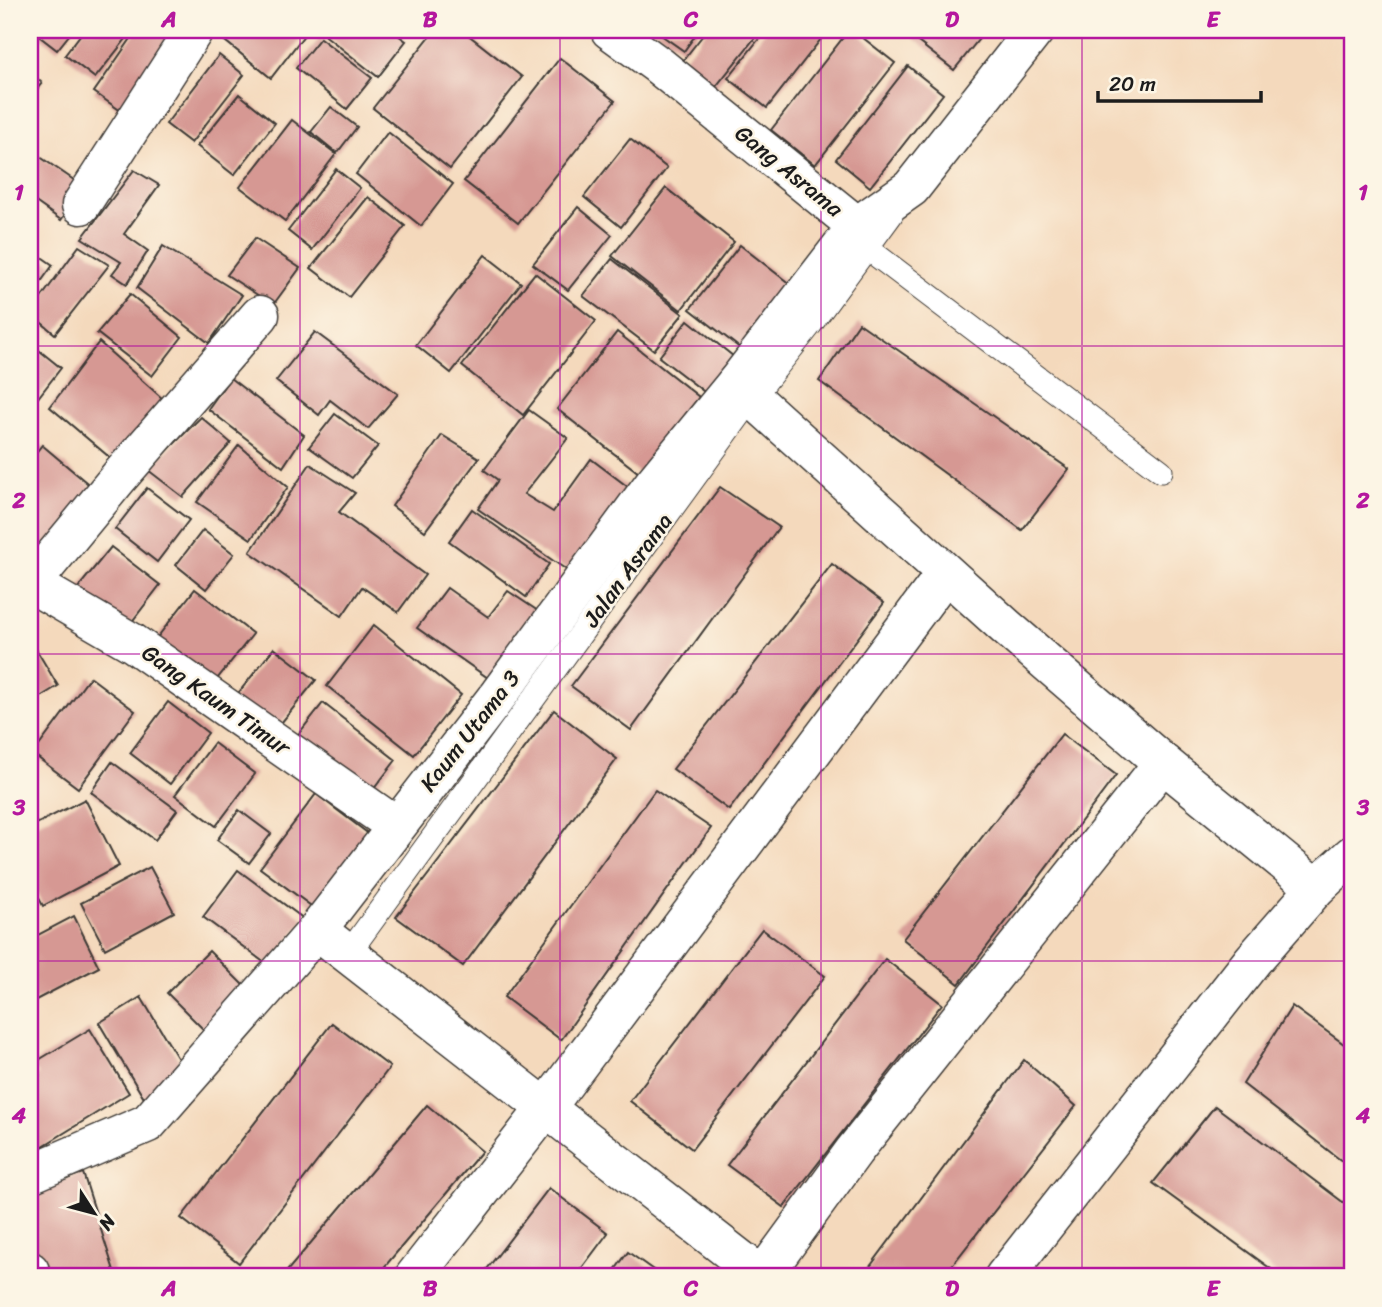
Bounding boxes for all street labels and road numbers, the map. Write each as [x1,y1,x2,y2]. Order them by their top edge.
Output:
street label: Gang Asrama [725,114,853,228]
street label: Jalan Asrama [572,504,684,637]
street label: Gang Kaum Timur [133,633,301,768]
street label: Kaum Utama 3 [409,661,531,801]

